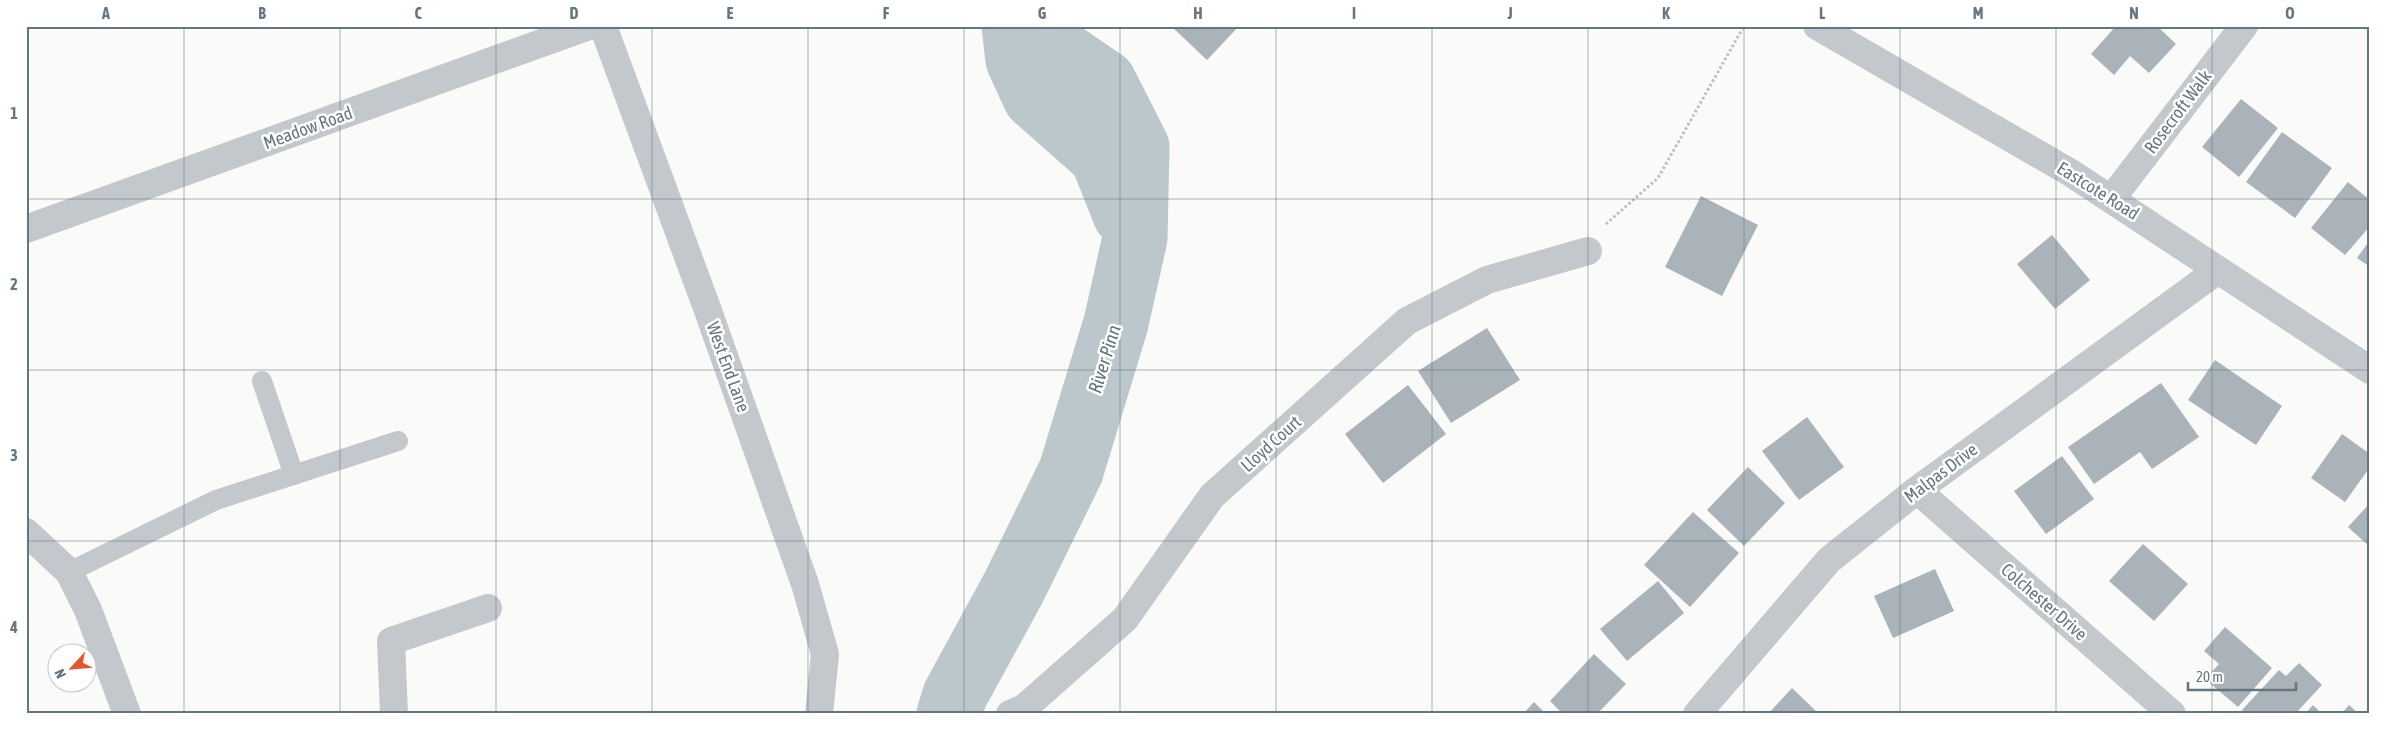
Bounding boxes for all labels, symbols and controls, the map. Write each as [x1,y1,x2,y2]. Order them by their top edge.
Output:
text: A [101,4,110,22]
text: B [258,4,266,22]
text: C [414,4,422,22]
text: D [570,4,579,22]
text: E [727,4,734,22]
text: F [883,4,890,22]
text: G [1038,4,1047,22]
text: H [1193,4,1203,22]
text: I [1352,4,1356,22]
text: J [1506,4,1513,22]
text: K [1662,4,1670,22]
text: L [1819,4,1826,22]
text: M [1973,4,1983,22]
text: N [2129,4,2139,22]
text: O [2285,4,2295,22]
street label: Rosecroft Walk [2140,66,2216,157]
street label: Meadow Road [261,102,355,153]
text: 1 [10,104,18,122]
street label: Eastcote Road [2053,157,2143,224]
text: 2 [10,275,18,293]
street label: West End Lane [702,319,754,415]
water label: River Pinn [1083,322,1125,396]
street label: Lloyd Court [1236,411,1305,476]
street label: Malpas Drive [1900,438,1981,507]
text: 3 [10,446,18,464]
street label: Colchester Drive [1997,559,2092,645]
text: 4 [9,618,18,636]
north arrow [48,642,98,692]
scale bar [2188,660,2296,692]
text: N [51,666,69,681]
text: 20 m [2196,668,2223,685]

